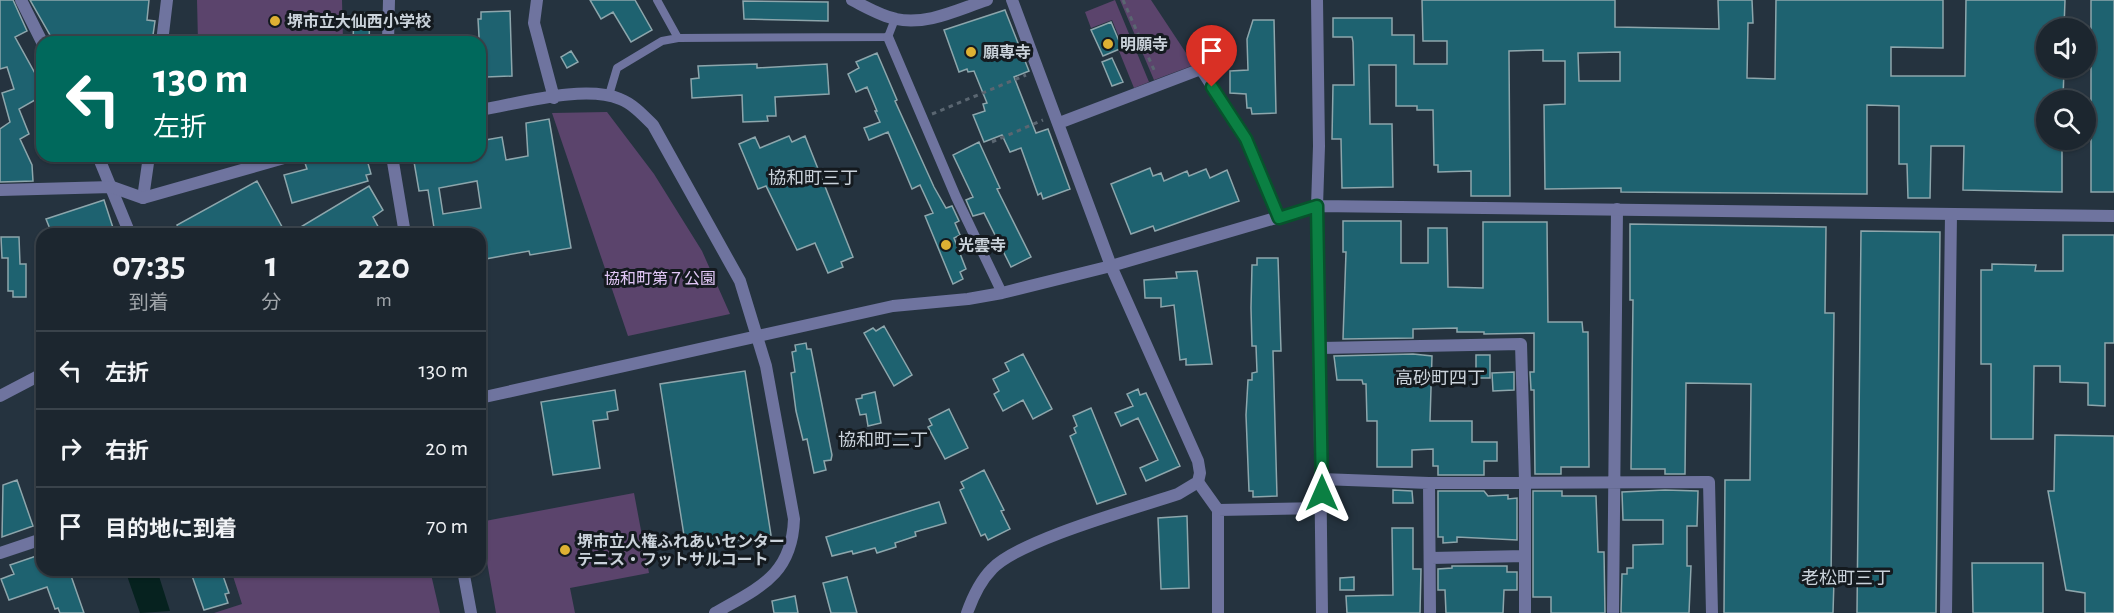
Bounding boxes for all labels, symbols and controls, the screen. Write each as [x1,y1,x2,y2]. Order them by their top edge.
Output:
place label: 堺市立大仙西小学校 [287,13,431,30]
marker: 堺市立大仙西小学校 [268,14,282,28]
map controls [2036,18,2096,150]
button: sound [2036,18,2096,78]
pin [1186,25,1237,87]
icon: arrive [1195,34,1228,67]
place label: 明願寺 [1120,36,1168,53]
marker: 明願寺 [1101,37,1115,51]
place label: 願専寺 [983,44,1031,61]
marker: 願専寺 [964,45,978,59]
text: 130 m [153,58,248,100]
icon: left [54,60,132,138]
button: search [2036,90,2096,150]
text: 左折 [153,114,207,141]
district label: 協和町三丁 [768,168,858,188]
place label: 光雲寺 [958,237,1006,254]
marker: 光雲寺 [939,238,953,252]
text: 07:35 [112,247,186,283]
text: 1 [265,247,278,283]
text: 220 [357,249,410,285]
park label: 協和町第７公園 [604,270,716,287]
text: m [376,290,392,310]
text: 到着 [129,293,169,313]
text: 分 [261,293,281,313]
icon: left [54,354,87,387]
text: 130 m [419,359,468,381]
text: 左折 [105,362,149,384]
district label: 高砂町四丁 [1395,369,1485,388]
district label: 協和町二丁 [838,430,928,450]
icon: right [54,432,87,465]
text: 20 m [425,437,468,459]
text: 右折 [105,440,149,462]
position arrow [1290,461,1354,525]
icon: arrive [54,510,87,543]
text: 70 m [426,515,468,537]
text: 目的地に到着 [105,518,237,540]
place label: 堺市立人権ふれあいセンター テニス・フットサルコート [577,532,785,568]
marker: 堺市立人権ふれあいセンター テニス・フットサルコート [558,543,572,557]
district label: 老松町三丁 [1801,569,1891,588]

